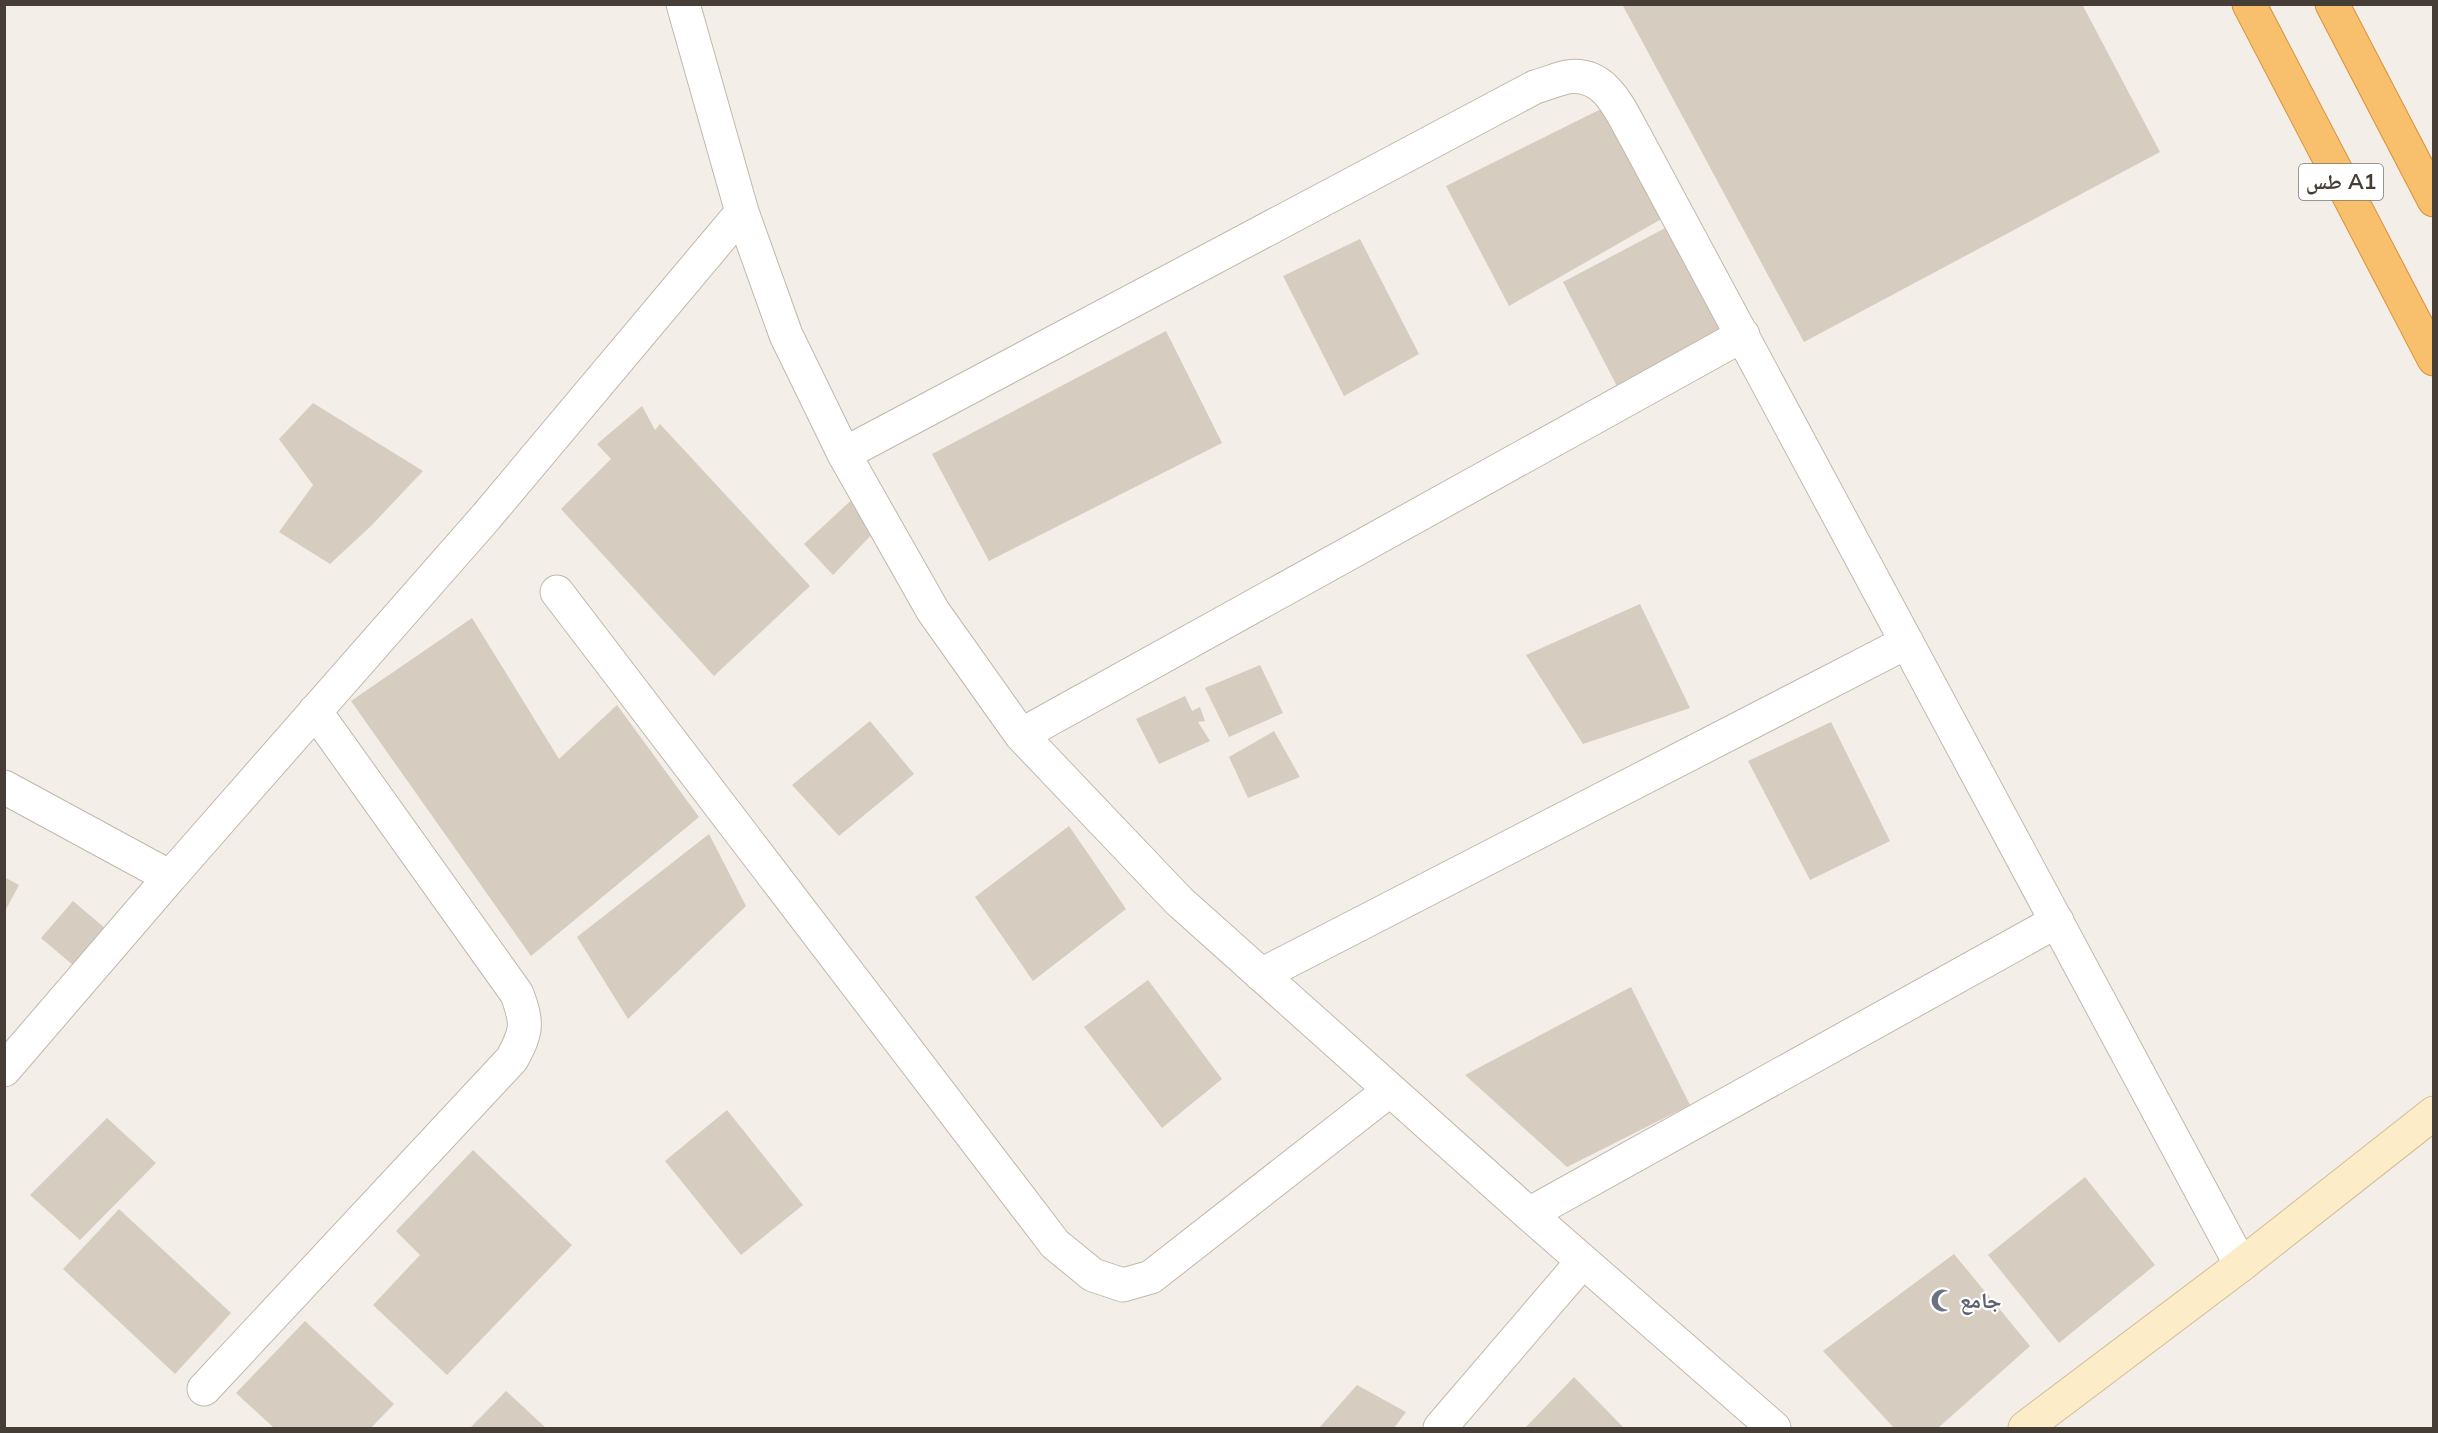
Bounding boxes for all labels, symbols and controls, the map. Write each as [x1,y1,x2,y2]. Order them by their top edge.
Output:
road number: طس A1 [2299,164,2383,200]
place label: جامع [1960,1286,2002,1315]
mosque icon: جامع [1929,1287,1955,1313]

